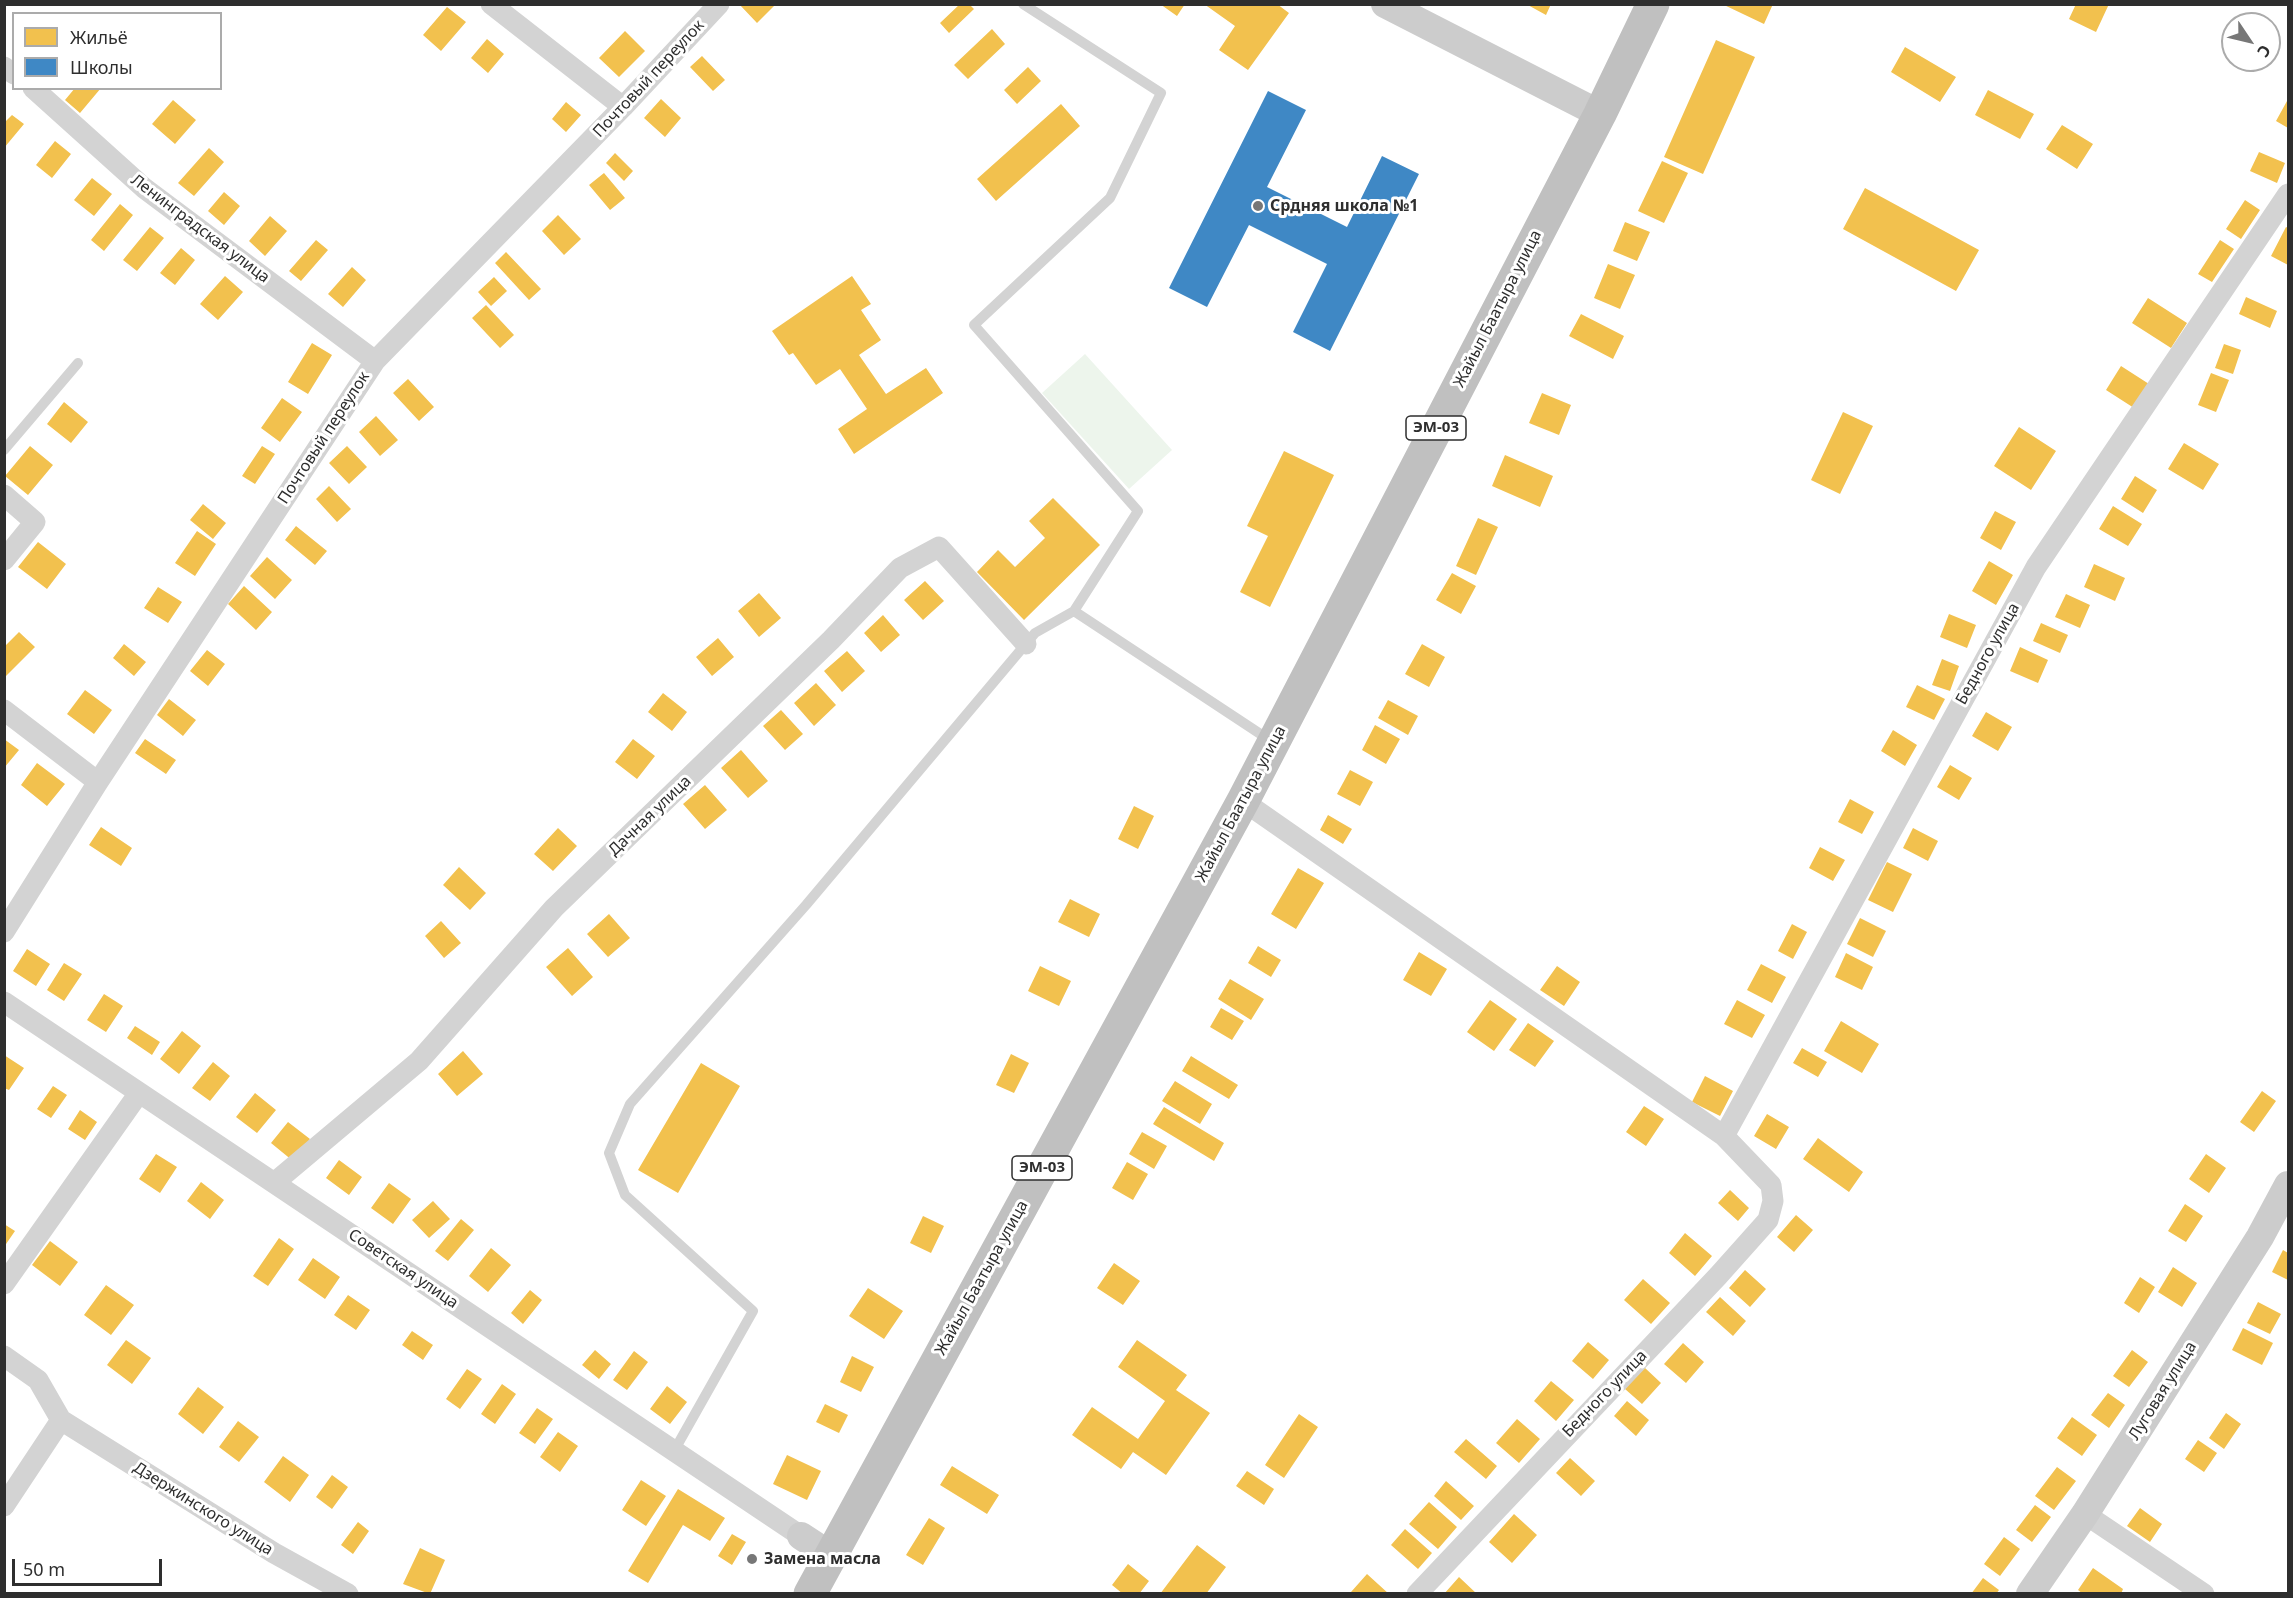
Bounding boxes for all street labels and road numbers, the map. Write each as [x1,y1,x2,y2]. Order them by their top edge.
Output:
street label: Почтовый переулок [590,16,708,142]
street label: Ленинградская улица [127,171,273,287]
street label: Жайыл Баатыра улица [1450,227,1546,391]
street label: Почтовый переулок [274,368,374,508]
road number: ЭМ-03 [1406,416,1466,440]
street label: Бедного улица [1952,600,2024,708]
street label: Жайыл Баатыра улица [1192,723,1290,885]
street label: Дачная улица [605,772,695,860]
road number: ЭМ-03 [1012,1156,1072,1180]
street label: Жайыл Баатыра улица [931,1197,1033,1359]
street label: Советская улица [344,1225,462,1313]
street label: Луговая улица [2125,1338,2201,1444]
street label: Бедного улица [1559,1347,1651,1441]
street label: Дзержинского улица [130,1458,276,1560]

